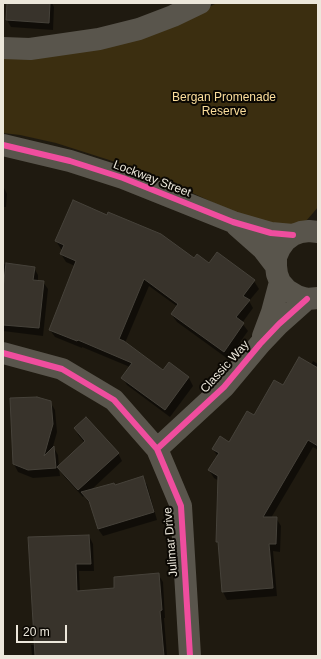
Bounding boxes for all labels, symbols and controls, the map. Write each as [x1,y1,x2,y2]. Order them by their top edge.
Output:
park label: Bergan Promenade Reserve [172,91,276,119]
street label: Lockway Street [111,158,193,200]
street label: Classic Way [198,338,252,396]
street label: Julimar Drive [161,507,181,577]
scale bar [18,617,69,643]
text: 20 m [23,625,50,639]

